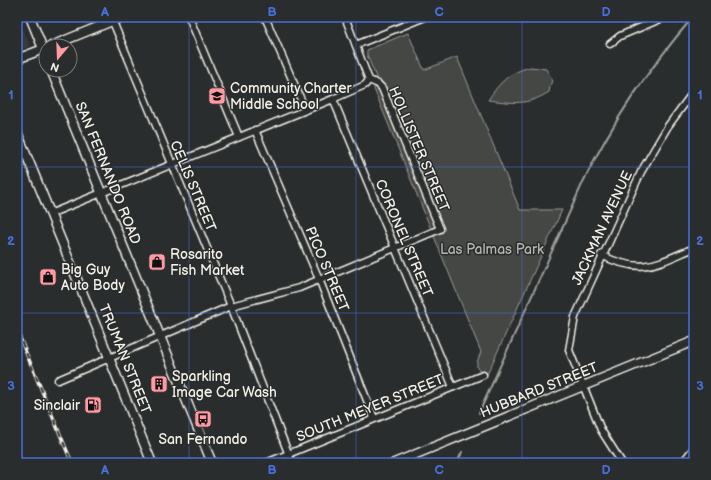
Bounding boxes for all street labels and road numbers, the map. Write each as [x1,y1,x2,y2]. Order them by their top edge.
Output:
street label: HOLLISTER STREET [385,84,453,215]
street label: SAN FERNANDO ROAD [72,99,144,247]
street label: CELIS STREET [166,138,220,234]
street label: JACKMAN AVENUE [568,168,636,288]
street label: CORONEL STREET [372,177,437,300]
street label: PICO STREET [301,224,353,315]
street label: TRUMAN STREET [95,302,155,417]
street label: HUBBARD STREET [478,358,601,421]
street label: SOUTH MEYER STREET [294,370,447,445]

